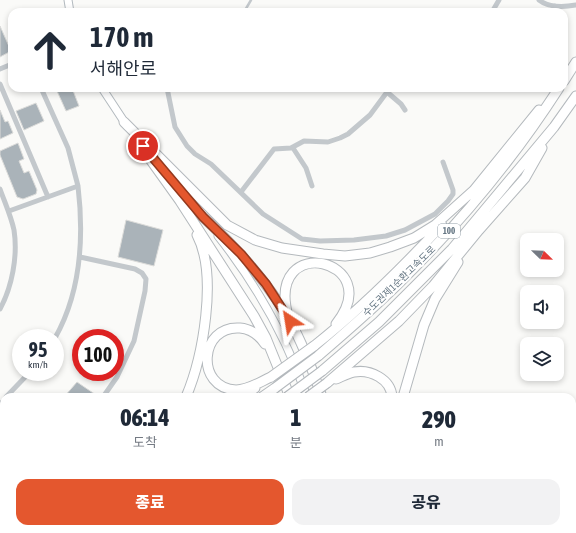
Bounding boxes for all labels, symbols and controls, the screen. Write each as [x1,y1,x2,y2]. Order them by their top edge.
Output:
text: 170 m [90,21,153,53]
icon: ahead [24,24,76,76]
text: 서해안로 [90,58,156,79]
pin [126,129,160,163]
icon: arrive [132,135,154,157]
road number: 100 [438,224,460,238]
north arrow [520,233,564,277]
map controls [520,233,564,381]
street label: 수도권제1순환고속도로 [360,243,438,319]
button: sound [520,285,564,329]
position arrow [269,300,311,342]
speed limit sign: 100 [72,329,124,381]
button: layers [520,337,564,381]
text: 95 [29,338,47,361]
text: km/h [28,359,48,370]
text: 06:14 [120,404,170,431]
text: 1 [290,404,301,431]
text: 290 [422,406,456,433]
text: m [434,434,444,449]
text: 도착 [133,435,157,450]
text: 분 [290,435,302,450]
button: 종료 [16,479,284,525]
button: 공유 [292,479,560,525]

